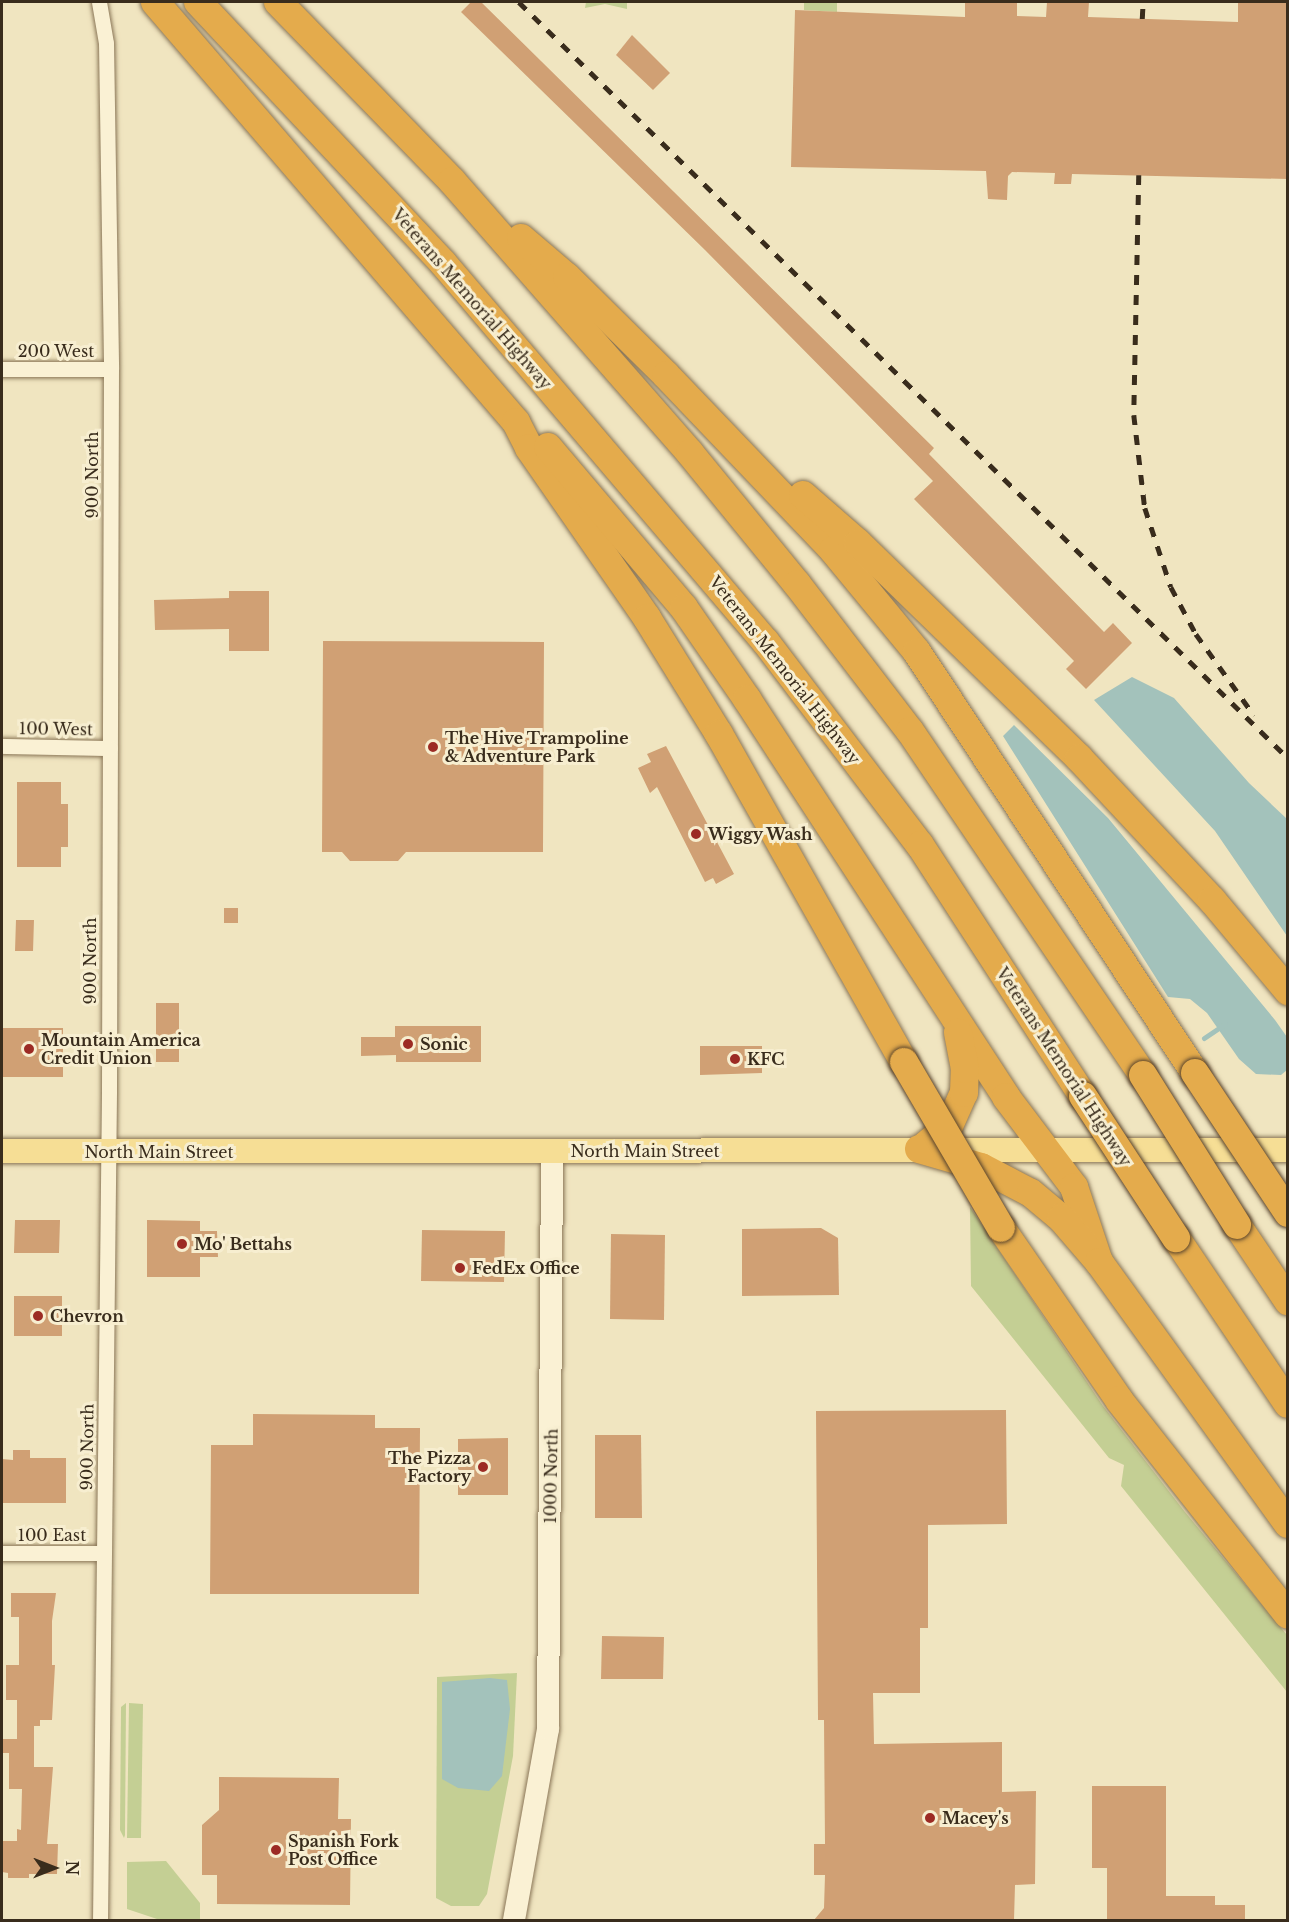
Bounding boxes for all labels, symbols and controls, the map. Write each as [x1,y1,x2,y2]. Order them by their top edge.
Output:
street label: Veterans Memorial Highway [388,205,556,393]
street label: 200 West [17,341,95,361]
street label: 900 North [82,432,102,518]
street label: Veterans Memorial Highway [706,572,864,768]
street label: 100 West [19,719,93,739]
place label: The Hive Trampoline & Adventure Park [445,728,629,766]
marker: The Hive Trampoline & Adventure Park [426,740,440,754]
place label: Wiggy Wash [708,824,814,844]
marker: Wiggy Wash [689,827,703,841]
street label: 900 North [80,918,100,1004]
street label: Veterans Memorial Highway [992,964,1136,1170]
place label: Mountain America Credit Union [41,1030,201,1068]
place label: Sonic [420,1034,468,1054]
marker: Sonic [401,1037,415,1051]
marker: Mountain America Credit Union [22,1042,36,1056]
place label: KFC [747,1049,784,1069]
marker: KFC [728,1052,742,1066]
street label: North Main Street [570,1141,720,1161]
street label: North Main Street [84,1142,234,1162]
place label: Mo' Bettahs [194,1234,292,1254]
marker: Mo' Bettahs [175,1237,189,1251]
place label: FedEx Office [472,1258,580,1278]
marker: FedEx Office [453,1261,467,1275]
place label: Chevron [50,1306,124,1326]
marker: Chevron [31,1309,45,1323]
street label: 900 North [77,1403,97,1491]
street label: 1000 North [541,1428,561,1524]
place label: The Pizza Factory [388,1448,471,1486]
marker: The Pizza Factory [476,1460,490,1474]
street label: 100 East [18,1525,86,1545]
place label: Macey's [942,1808,1009,1828]
marker: Macey's [923,1811,937,1825]
place label: Spanish Fork Post Office [288,1831,399,1869]
north arrow [24,1838,84,1898]
marker: Spanish Fork Post Office [269,1843,283,1857]
text: N [62,1860,82,1876]

